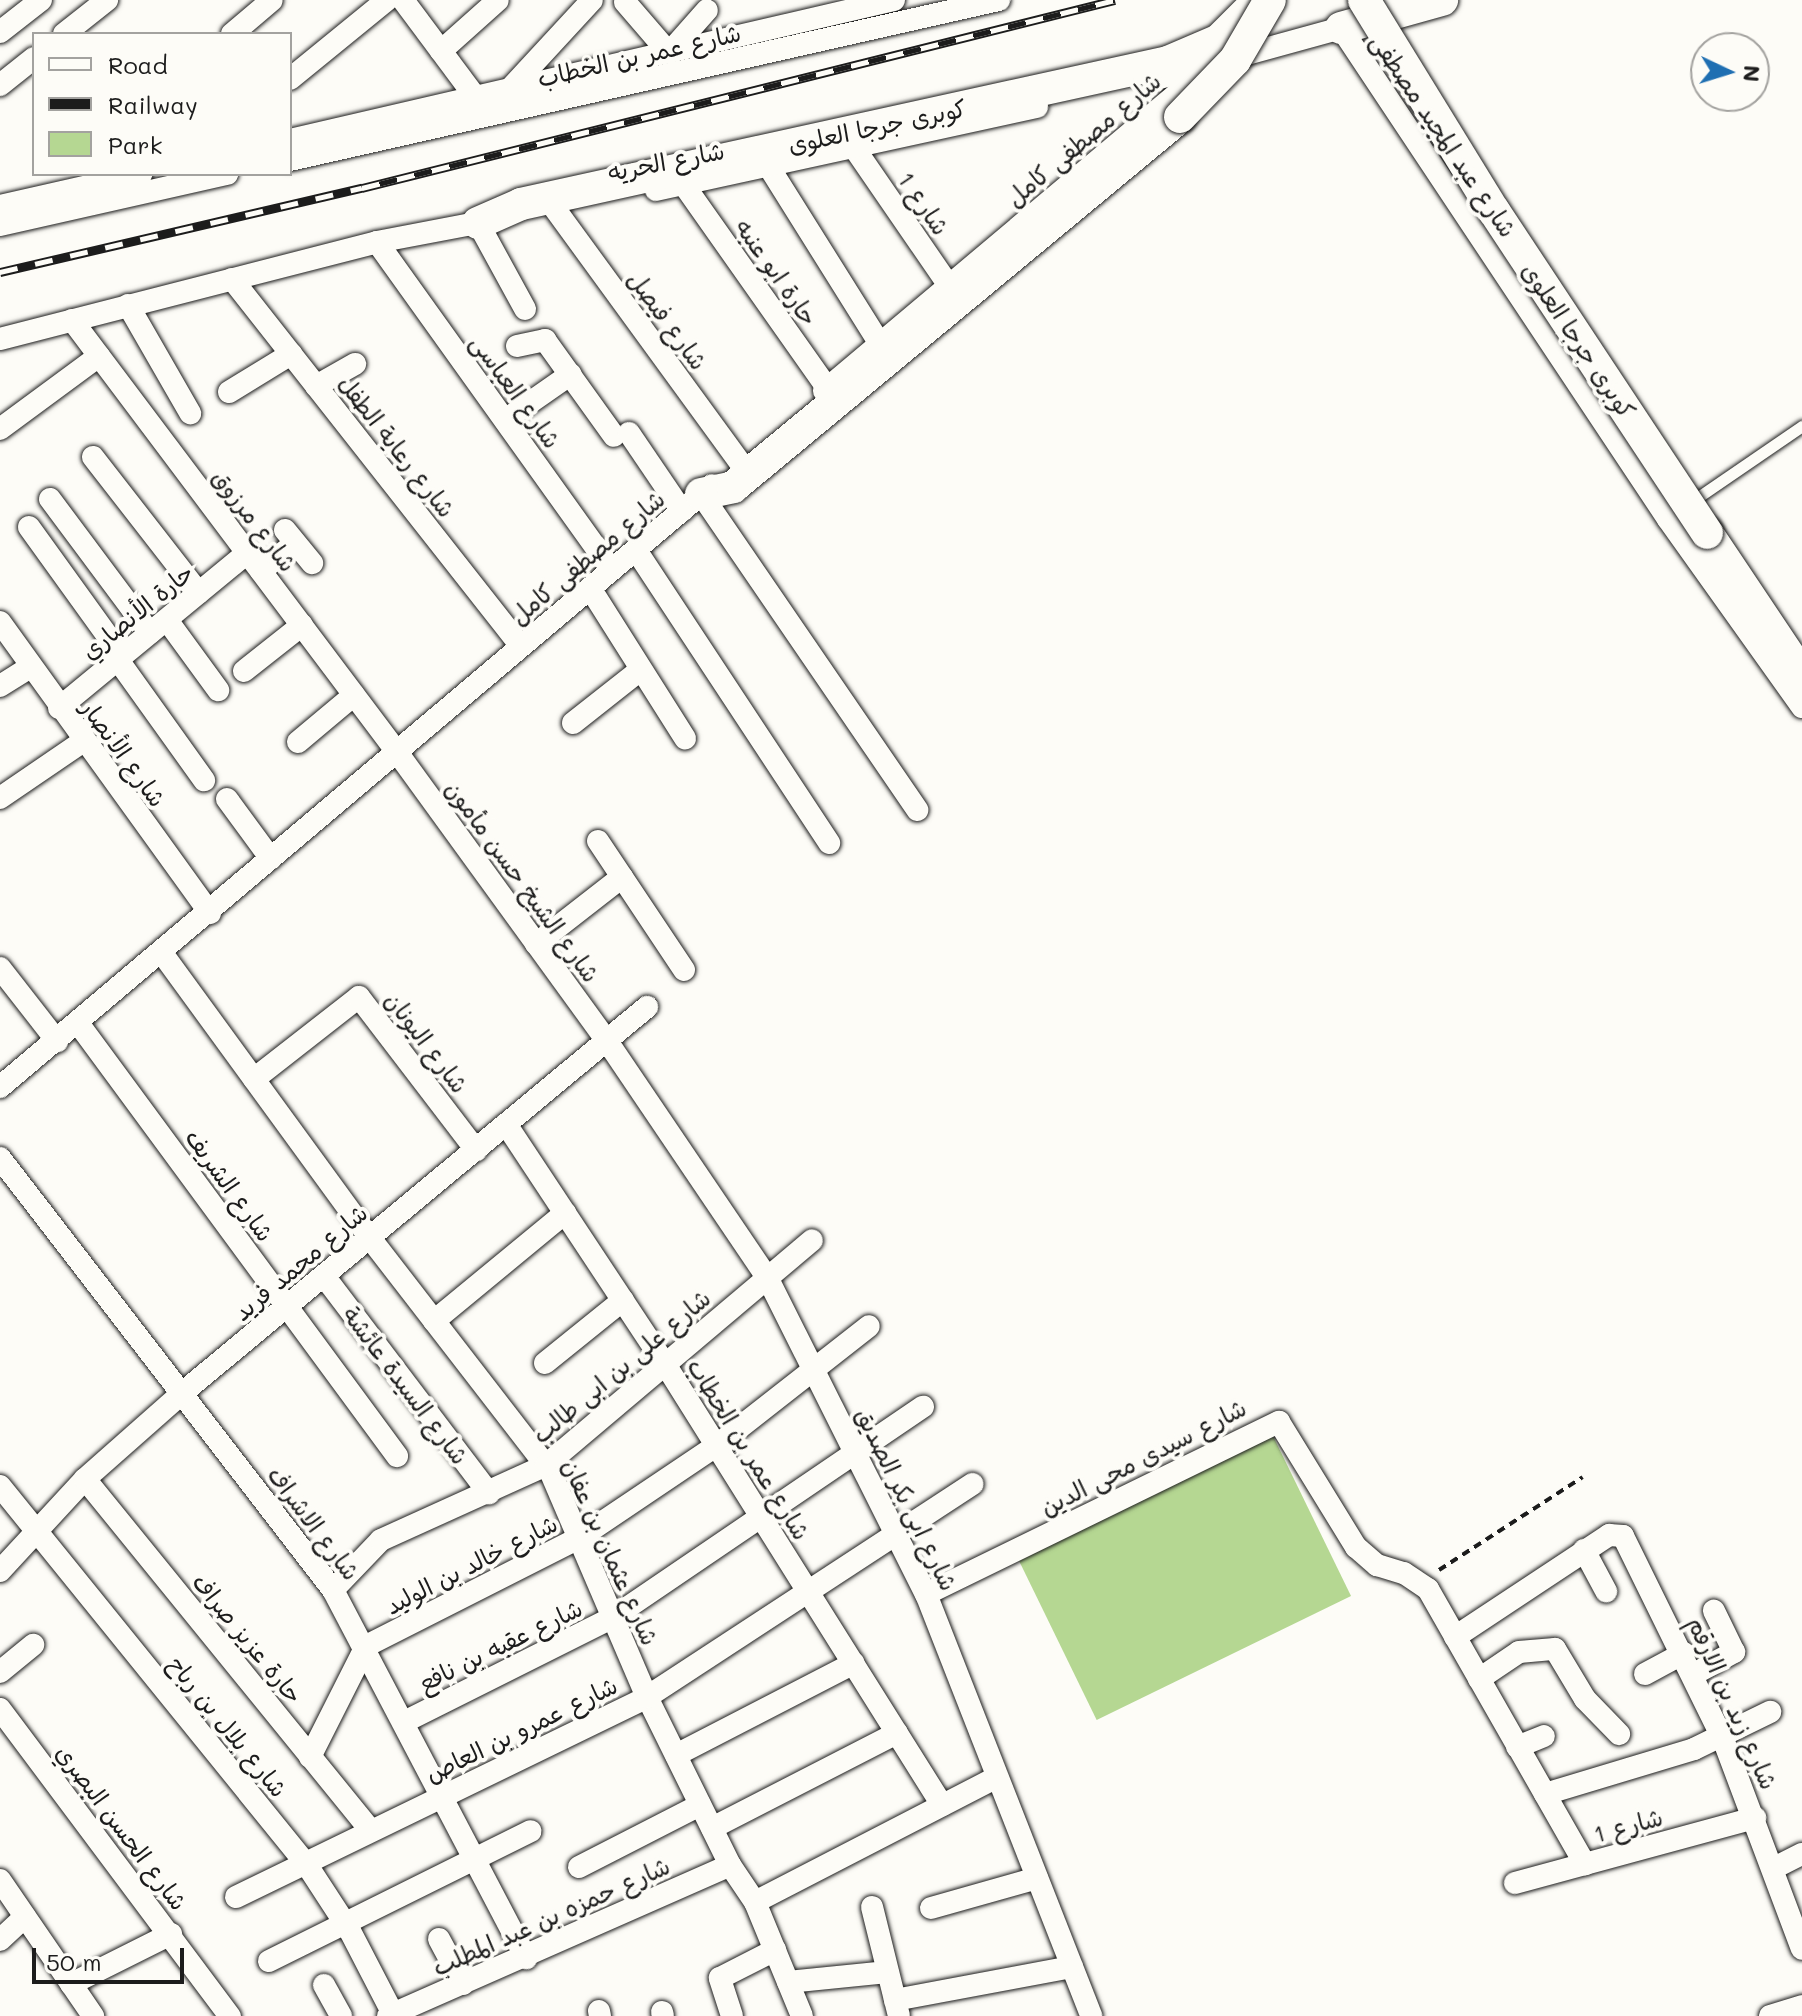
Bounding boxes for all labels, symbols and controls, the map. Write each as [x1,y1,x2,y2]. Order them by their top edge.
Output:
street label: شارع عمر بن الخطاب [534,18,744,92]
street label: شارع عبد المجيد مصطفى [1365,28,1523,242]
legend [32,32,292,176]
north arrow [1690,32,1770,112]
text: Road [108,49,168,80]
text: N [1737,64,1767,83]
street label: شارع مصطفى كامل [1000,66,1166,212]
text: Railway [108,89,198,120]
street label: كوبرى جرجا العلوى [785,93,969,159]
text: Park [108,129,162,160]
street label: شارع الحريه [605,136,727,186]
street label: شارع 1 [892,166,956,240]
street label: حارة ابو عنبه [730,213,824,331]
street label: كوبرى جرجا العلوى [1516,257,1642,423]
street label: شارع فيصل [622,265,714,375]
street label: شارع العباسى [465,328,567,454]
street label: شارع رعاية الطفل [333,369,461,523]
street label: شارع مرزوق [207,463,303,577]
street label: شارع مصطفى كامل [504,484,670,630]
street label: حارة الأنصاري [75,557,199,665]
street label: شارع الأنصار [76,694,172,812]
street label: شارع الشيخ حسن مأمون [440,775,606,987]
street label: شارع اليونان [380,986,474,1098]
street label: شارع الشريف [180,1123,280,1247]
street label: شارع محمد فريد [227,1198,373,1326]
street label: شارع على بن ابى طالب [526,1283,716,1449]
street label: شارع السيدة عائشة [337,1300,475,1470]
street label: شارع عمر بن الخطاب [682,1353,816,1545]
street label: شارع سيدى محى الدين [1035,1393,1251,1521]
street label: شارع ابى بكر الصديق [850,1403,964,1595]
street label: شارع عثمان بن عفان [557,1454,665,1650]
street label: شارع الاشراف [262,1461,366,1585]
street label: شارع خالد بن الوليد [380,1508,562,1620]
street label: حارة عزيز صراف [187,1567,309,1709]
street label: شارع عقبه بن نافع [413,1593,587,1697]
street label: شارع زيد بن الارقم [1682,1612,1784,1794]
street label: شارع بلال بن رباح [162,1650,294,1802]
street label: شارع عمرو بن العاص [420,1670,622,1788]
street label: شارع الحسن البصري [50,1738,194,1916]
street label: شارع 1 [1590,1802,1666,1848]
street label: شارع حمزه بن عبد المطلب [428,1851,674,1981]
scale bar [36,1932,188,1982]
text: 50 m [46,1946,102,1977]

